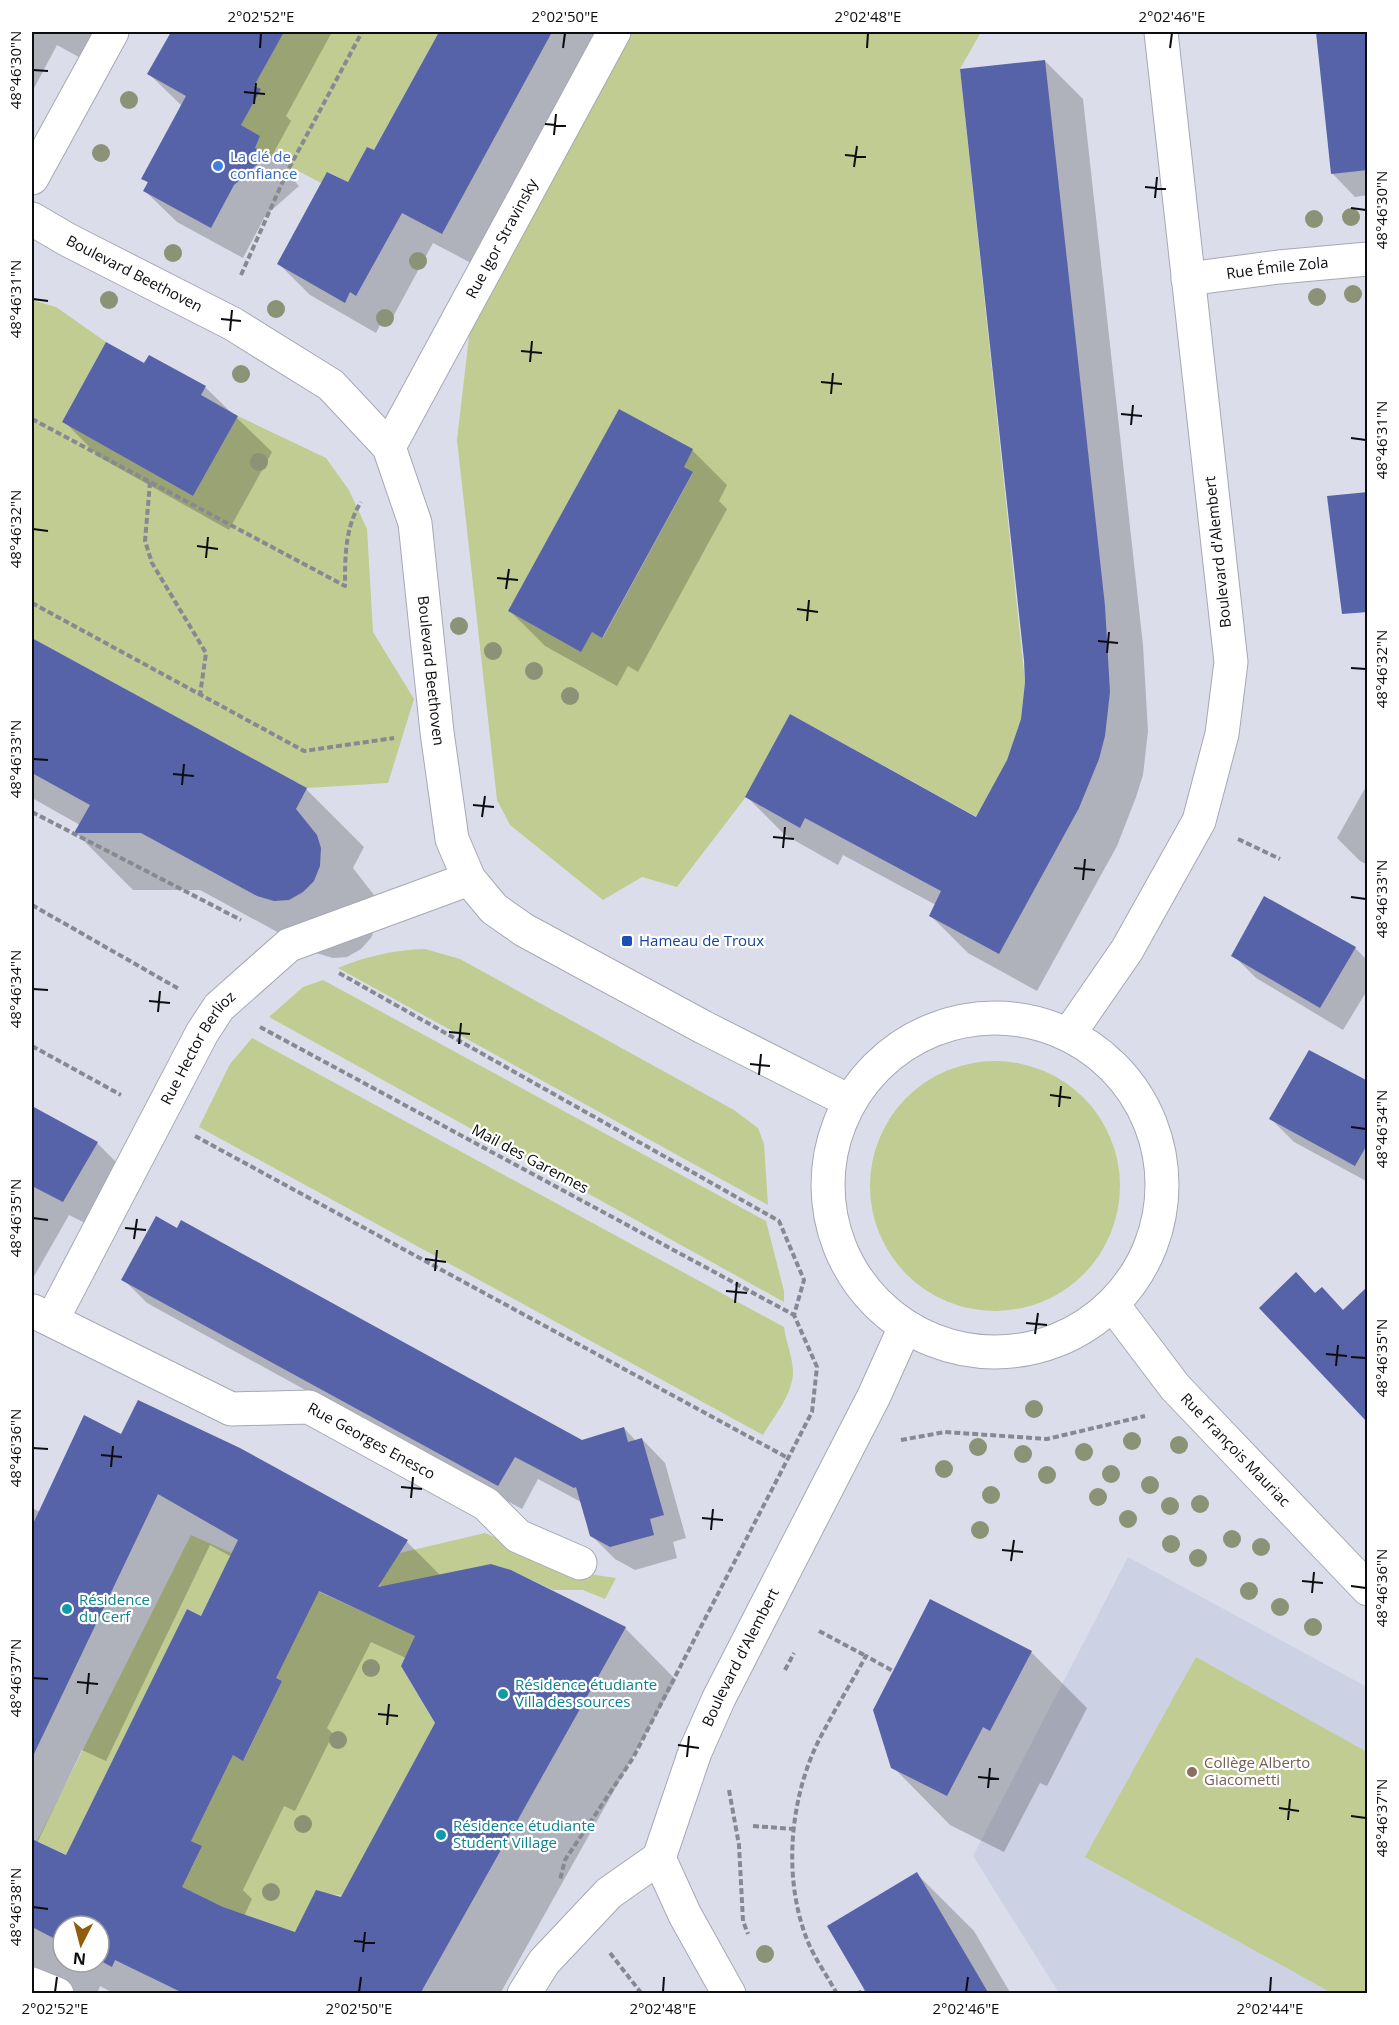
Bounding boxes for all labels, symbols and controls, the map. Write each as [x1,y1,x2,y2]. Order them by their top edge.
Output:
text: 2°02'52"E [228,6,294,26]
text: 2°02'50"E [532,6,598,26]
text: 2°02'48"E [835,6,901,26]
text: 2°02'46"E [1139,6,1205,26]
text: 48°46'30"N [5,31,25,109]
place label: La clé de confiance [230,146,297,183]
marker: La clé de confiance [211,159,225,173]
text: 48°46'30"N [1371,171,1391,249]
street label: Rue Igor Stravinsky [461,174,542,302]
street label: Boulevard Beethoven [63,230,206,316]
street label: Rue Émile Zola [1225,252,1329,283]
text: 48°46'31"N [5,260,25,338]
text: 48°46'31"N [1371,401,1391,479]
street label: Boulevard d'Alembert [1199,475,1235,629]
text: 48°46'32"N [5,490,25,568]
street label: Boulevard Beethoven [414,595,450,747]
text: 48°46'32"N [1371,630,1391,708]
text: 48°46'33"N [5,720,25,798]
text: 48°46'33"N [1371,860,1391,938]
place label: Hameau de Troux [639,930,764,950]
marker: Hameau de Troux [620,934,634,948]
text: 48°46'34"N [5,950,25,1028]
street label: Rue Hector Berlioz [155,986,239,1108]
text: 48°46'34"N [1371,1090,1391,1168]
street label: Mail des Garennes [469,1119,592,1197]
text: 48°46'35"N [5,1179,25,1257]
text: 48°46'35"N [1371,1319,1391,1397]
street label: Rue François Mauriac [1177,1388,1295,1510]
street label: Rue Georges Enesco [305,1397,439,1483]
text: 48°46'36"N [5,1409,25,1487]
text: 48°46'36"N [1371,1549,1391,1627]
street label: Boulevard d'Alembert [697,1584,783,1729]
place label: Résidence du Cerf [79,1589,150,1626]
marker: Résidence du Cerf [60,1602,74,1616]
text: 48°46'37"N [5,1639,25,1717]
place label: Résidence étudiante Villa des sources [515,1674,657,1711]
marker: Résidence étudiante Villa des sources [496,1687,510,1701]
place label: Collège Alberto Giacometti [1204,1752,1310,1789]
marker: Collège Alberto Giacometti [1185,1765,1199,1779]
text: 48°46'37"N [1371,1779,1391,1857]
place label: Résidence étudiante Student Village [453,1815,595,1852]
marker: Résidence étudiante Student Village [434,1828,448,1842]
text: 48°46'38"N [5,1868,25,1946]
north arrow [51,1914,111,1974]
text: N [72,1947,87,1971]
text: 2°02'52"E [22,1998,88,2018]
text: 2°02'50"E [326,1998,392,2018]
text: 2°02'48"E [630,1998,696,2018]
text: 2°02'46"E [933,1998,999,2018]
text: 2°02'44"E [1237,1998,1303,2018]

